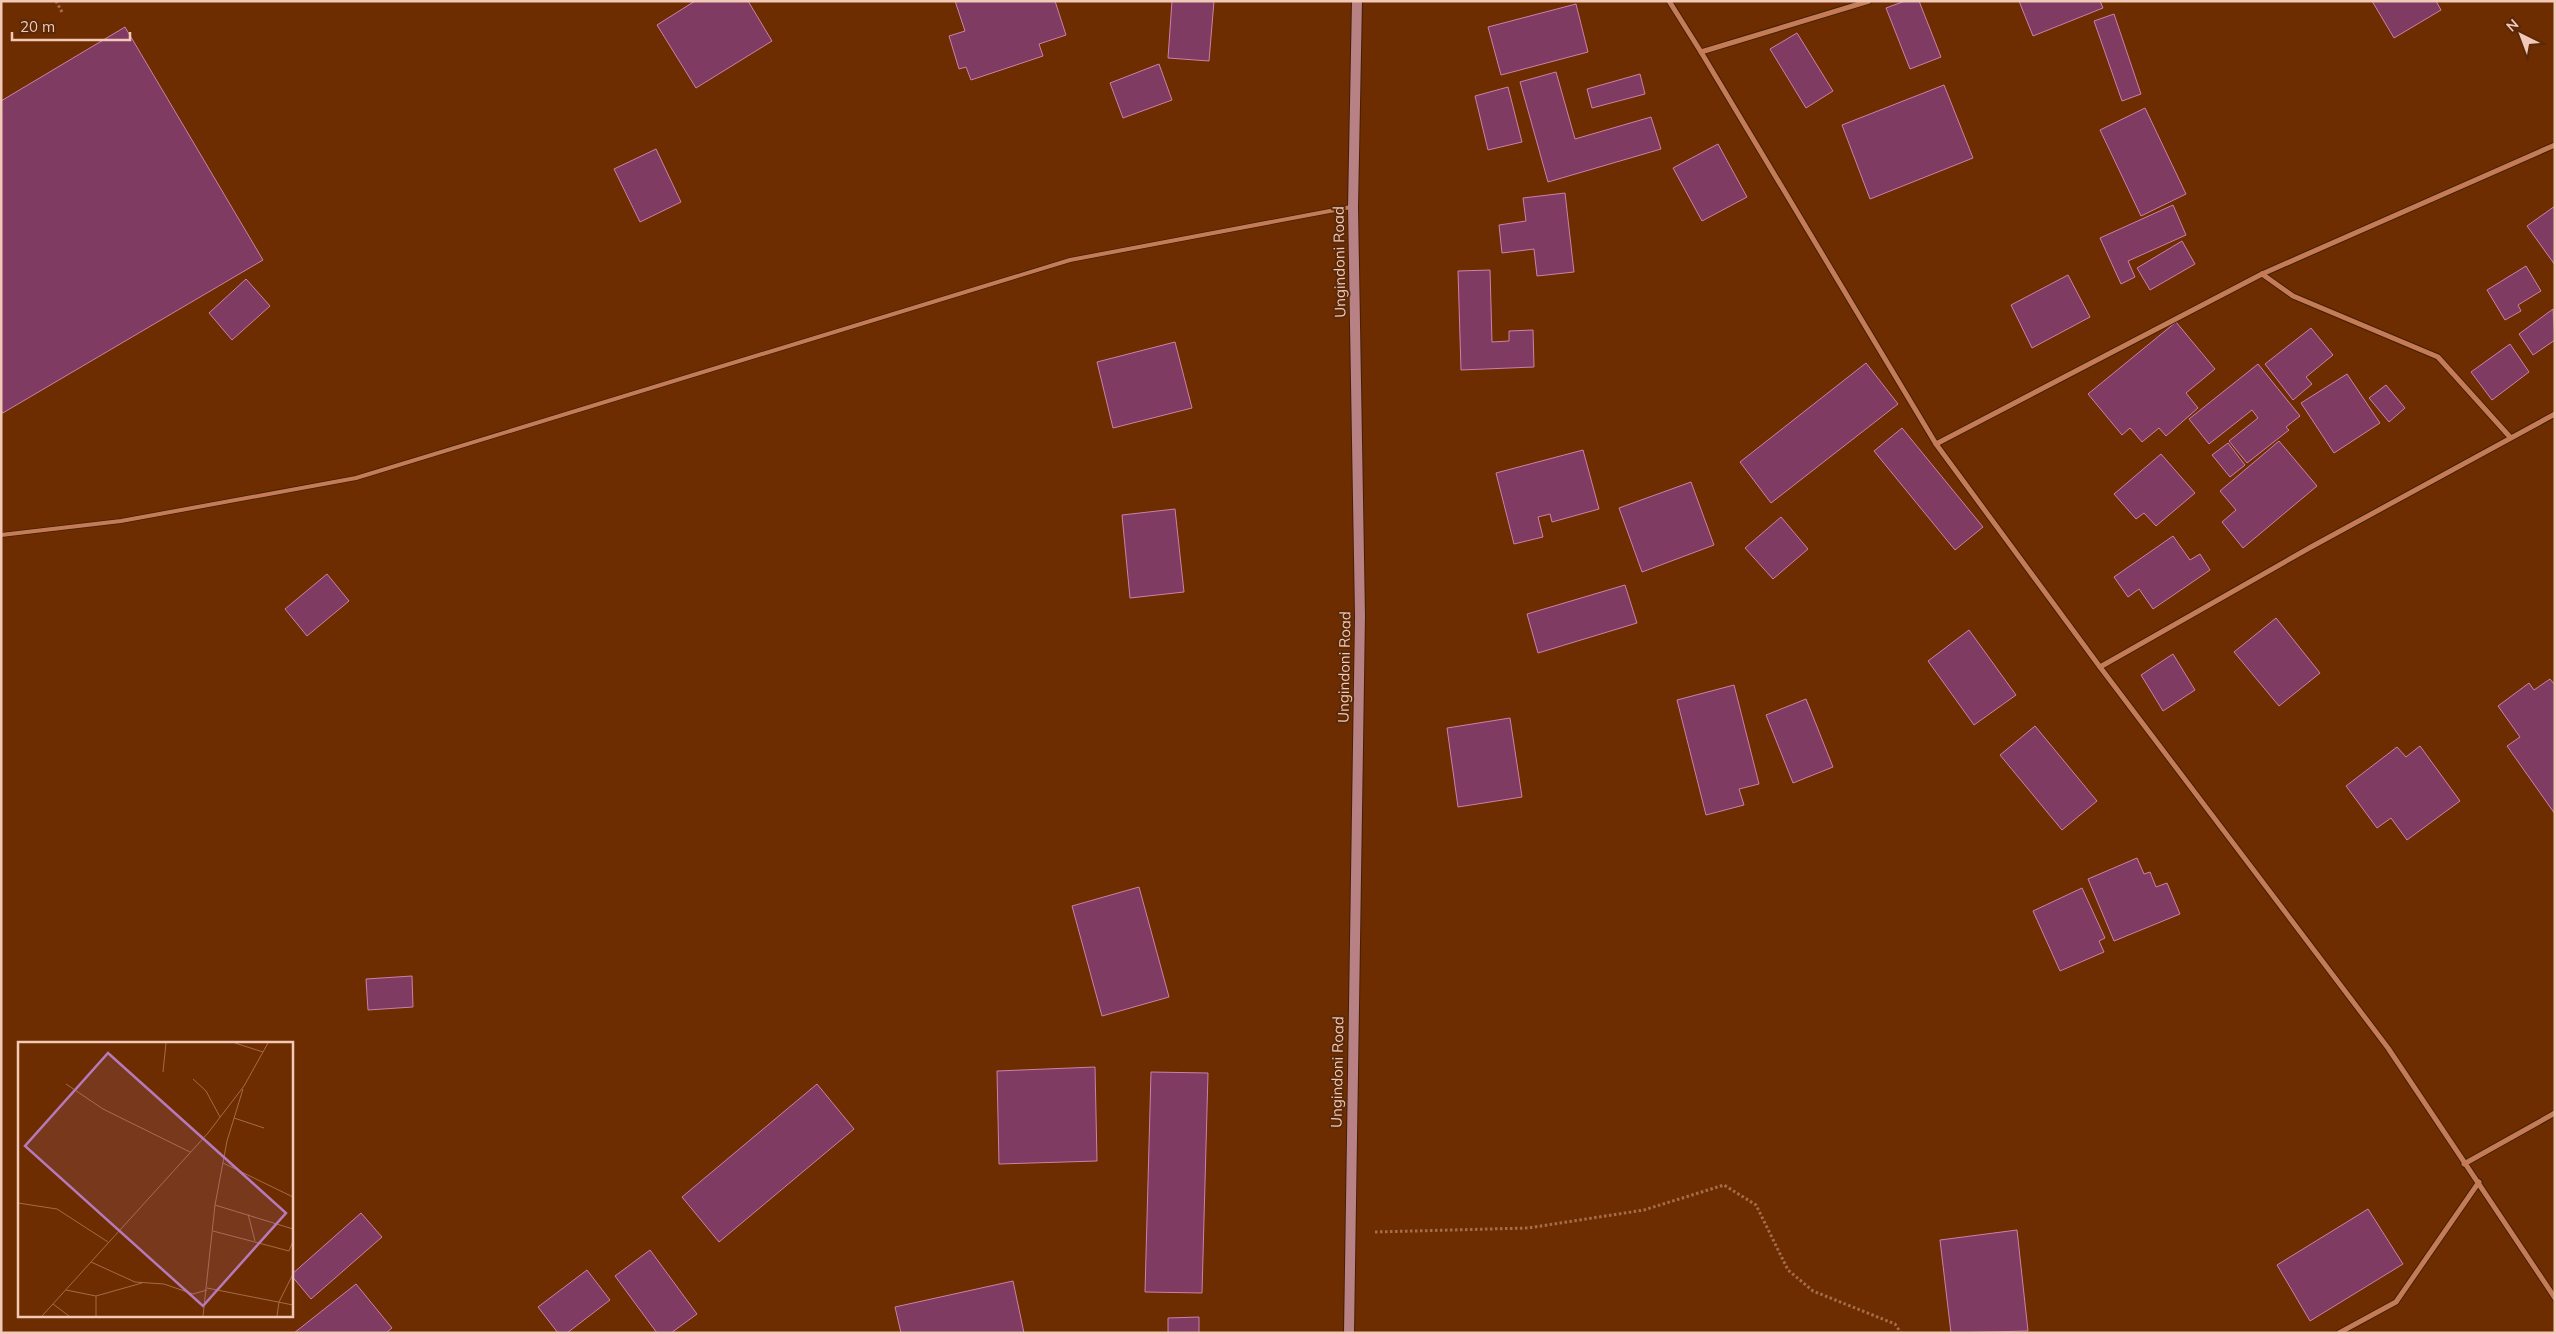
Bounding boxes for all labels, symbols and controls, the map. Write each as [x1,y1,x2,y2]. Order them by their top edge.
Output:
scale bar [12,10,130,42]
north arrow [2496,10,2546,60]
text: N [2502,15,2522,36]
text: 20 m [20,17,55,36]
street label: Ungindoni Road [1329,206,1349,318]
street label: Ungindoni Road [1334,611,1354,723]
street label: Ungindoni Road [1327,1016,1347,1128]
inset map [18,1042,292,1316]

